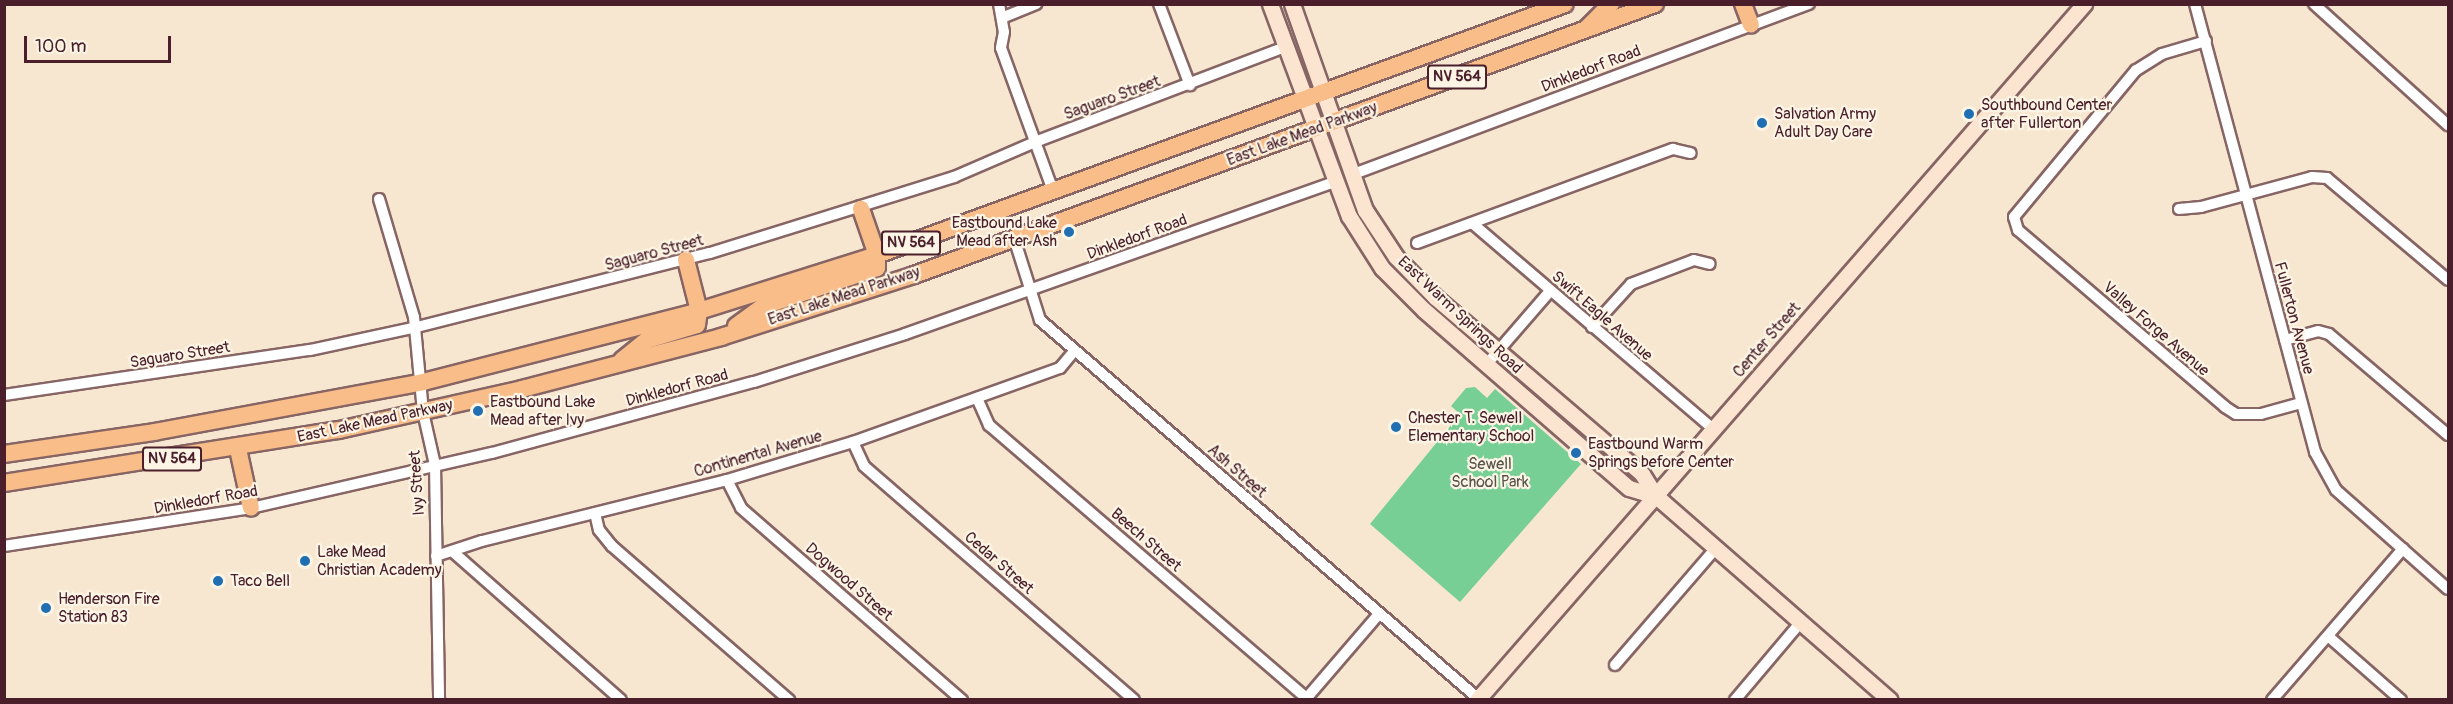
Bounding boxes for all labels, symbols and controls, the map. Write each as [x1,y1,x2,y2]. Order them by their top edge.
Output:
scale bar [27,24,174,62]
text: 100 m [35,35,87,58]
street label: Dinkledorf Road [1539,41,1643,97]
road number: NV 564 [1427,65,1487,89]
street label: Saguaro Street [1061,72,1163,124]
place label: Southbound Center after Fullerton [1981,95,2112,133]
street label: East Lake Mead Parkway [1224,98,1380,170]
place label: Salvation Army Adult Day Care [1774,104,1876,142]
marker: Southbound Center after Fullerton [1962,107,1976,121]
marker: Salvation Army Adult Day Care [1755,116,1769,130]
street label: Dinkledorf Road [1084,210,1190,264]
place label: Eastbound Lake Mead after Ash [952,213,1057,251]
marker: Eastbound Lake Mead after Ash [1062,225,1076,239]
street label: Saguaro Street [603,231,705,275]
road number: NV 564 [881,231,941,255]
street label: East Warm Springs Road [1394,252,1526,378]
street label: Fullerton Avenue [2270,260,2318,376]
street label: East Lake Mead Parkway [766,262,922,330]
street label: Swift Eagle Avenue [1548,267,1656,365]
street label: Valley Forge Avenue [2099,278,2213,380]
street label: Center Street [1729,299,1805,381]
street label: Saguaro Street [129,338,231,372]
street label: Dinkledorf Road [624,365,730,411]
place label: Eastbound Lake Mead after Ivy [490,392,595,430]
street label: East Lake Mead Parkway [295,395,455,447]
marker: Eastbound Lake Mead after Ivy [471,404,485,418]
place label: Chester T. Sewell Elementary School [1408,408,1534,446]
marker: Chester T. Sewell Elementary School [1389,420,1403,434]
street label: Continental Avenue [692,427,824,481]
place label: Eastbound Warm Springs before Center [1588,434,1734,472]
street label: Ash Street [1204,440,1270,502]
marker: Eastbound Warm Springs before Center [1569,446,1583,460]
road number: NV 564 [142,447,202,471]
street label: Ivy Street [405,450,429,516]
park label: Sewell School Park [1451,454,1529,492]
street label: Dinkledorf Road [153,481,259,519]
street label: Beech Street [1107,504,1185,576]
street label: Cedar Street [960,528,1038,598]
street label: Dogwood Street [801,539,897,625]
place label: Lake Mead Christian Academy [317,542,442,580]
marker: Lake Mead Christian Academy [298,554,312,568]
place label: Taco Bell [230,571,290,591]
marker: Taco Bell [211,574,225,588]
place label: Henderson Fire Station 83 [58,589,160,627]
marker: Henderson Fire Station 83 [39,601,53,615]

